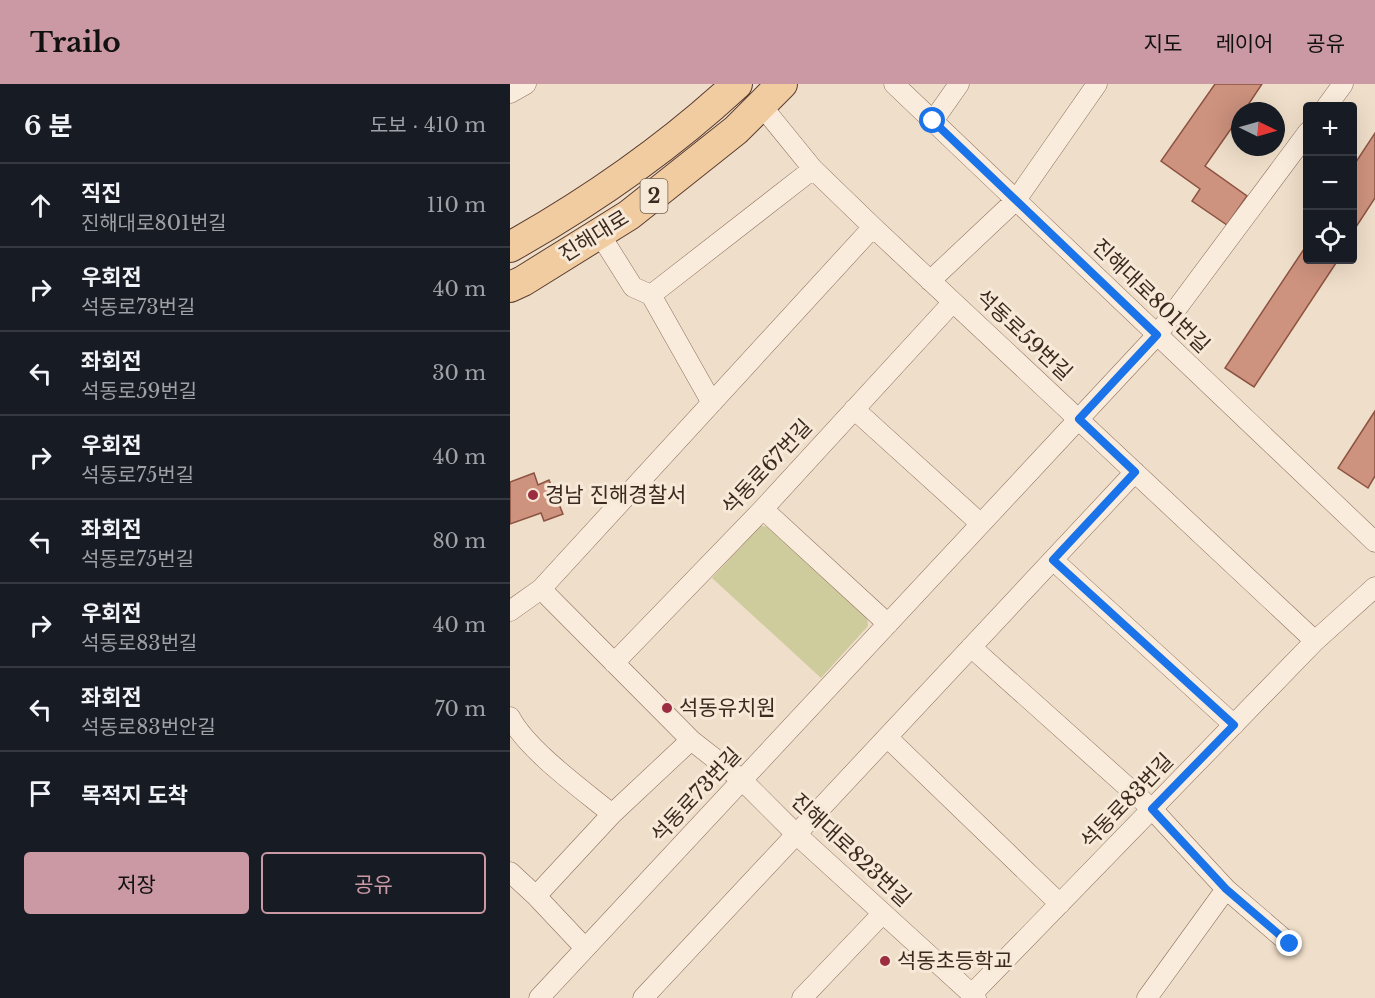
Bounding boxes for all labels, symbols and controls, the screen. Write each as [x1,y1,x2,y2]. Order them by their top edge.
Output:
text: Trailo [30,25,121,60]
text: 지도 [1144,31,1182,57]
text: 레이어 [1215,31,1273,57]
text: 공유 [1306,31,1345,57]
north arrow [1231,102,1285,156]
map controls [1303,102,1357,264]
button: + [1303,102,1357,156]
route start [919,107,945,133]
text: 6 분 [24,110,72,142]
text: 도보 · 410 m [370,113,486,137]
button: − [1303,156,1357,210]
road number: 2 [640,179,668,213]
text: 직진 [81,180,121,207]
icon: ahead [24,189,57,222]
text: 110 m [427,193,486,217]
street label: 진해대로 [554,204,634,268]
button: locate [1303,210,1357,264]
text: 진해대로801번길 [81,211,227,235]
street label: 진해대로801번길 [1087,234,1215,358]
text: 우회전 [81,264,142,291]
icon: right [24,273,57,306]
text: 40 m [433,277,486,301]
street label: 석동로59번길 [971,284,1077,386]
text: 석동로73번길 [81,295,195,319]
text: 좌회전 [81,348,142,375]
icon: left [24,357,57,390]
text: 30 m [432,361,486,385]
text: 석동로59번길 [81,379,197,403]
street label: 석동로67번길 [716,414,818,520]
text: 우회전 [81,432,142,459]
icon: right [24,441,57,474]
text: 40 m [433,445,486,469]
text: 석동로75번길 [81,463,194,487]
place label: 경남 진해경찰서 [545,482,686,508]
marker: 경남 진해경찰서 [526,488,540,502]
text: 좌회전 [81,516,142,543]
icon: left [24,525,57,558]
text: 80 m [432,529,486,553]
text: 석동로75번길 [81,547,194,571]
text: 우회전 [81,600,142,627]
icon: right [24,609,57,642]
text: 40 m [433,613,486,637]
text: 석동로83번길 [81,631,197,655]
text: 좌회전 [81,684,142,711]
icon: left [24,693,57,726]
place label: 석동유치원 [679,695,776,721]
text: 70 m [434,697,486,721]
marker: 석동유치원 [660,701,674,715]
text: 석동로83번안길 [81,715,216,739]
street label: 석동로73번길 [646,742,746,848]
street label: 석동로83번길 [1075,748,1179,854]
icon: arrive [24,777,57,810]
text: 목적지 도착 [81,782,188,809]
street label: 진해대로823번길 [786,788,916,912]
button: 저장 [24,852,249,914]
button: 공유 [261,852,486,914]
route end [1276,930,1302,956]
place label: 석동초등학교 [897,948,1013,974]
marker: 석동초등학교 [878,954,892,968]

